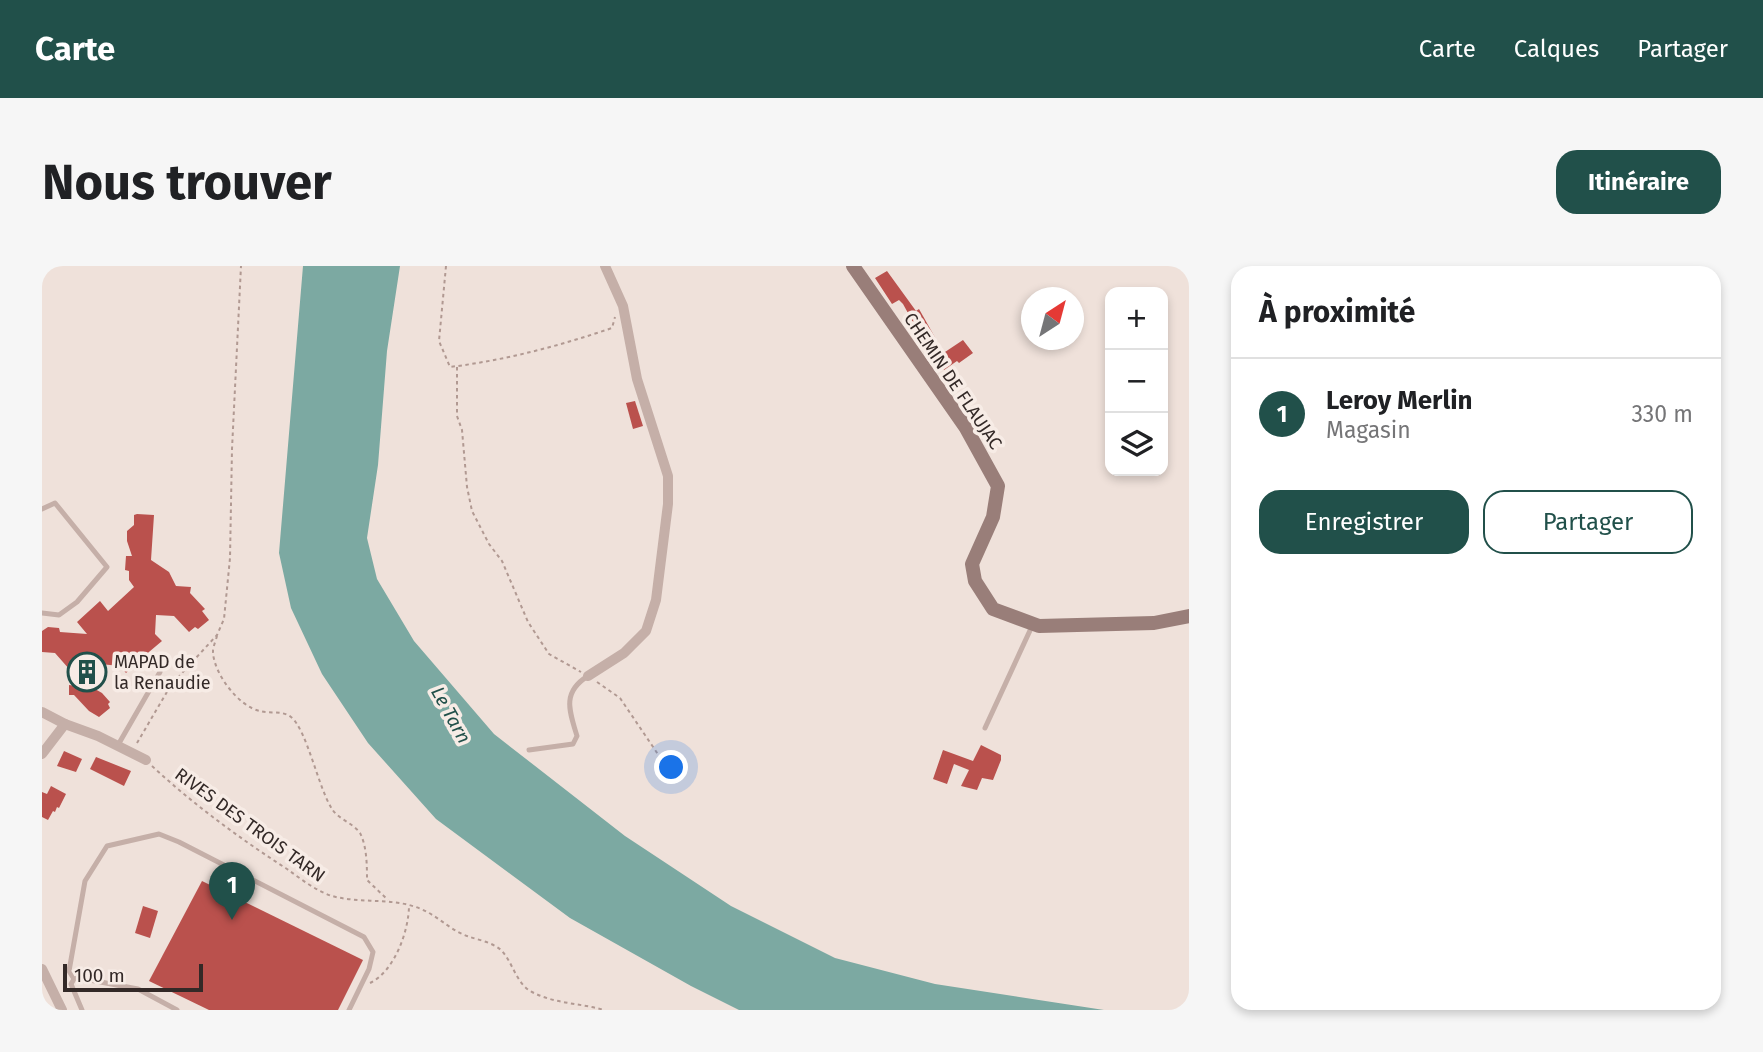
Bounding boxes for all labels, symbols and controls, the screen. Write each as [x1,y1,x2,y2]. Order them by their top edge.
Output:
text: Carte [35,29,115,69]
text: Carte [1419,35,1476,63]
text: Calques [1514,35,1599,63]
text: Partager [1637,35,1728,63]
button: Itinéraire [1556,150,1721,214]
text: Nous trouver [42,153,332,212]
north arrow [1021,287,1084,350]
map controls [1105,287,1168,476]
button: + [1105,287,1168,350]
text: À proximité [1259,294,1415,330]
street label: CHEMIN DE FLAUJAC [899,309,1007,453]
button: − [1105,350,1168,413]
text: Leroy Merlin [1326,385,1473,416]
text: 1 [1277,400,1287,428]
text: 330 m [1631,400,1693,428]
button: layers [1105,413,1168,476]
text: Magasin [1326,416,1411,444]
button: Enregistrer [1259,490,1469,554]
button: Partager [1483,490,1693,554]
building icon: MAPAD de la Renaudie [66,651,108,693]
place label: MAPAD de la Renaudie [114,651,211,694]
water label: Le Tarn [426,683,476,747]
your location [654,750,688,784]
street label: RIVES DES TROIS TARN [171,763,329,887]
pin: 1 [209,862,255,920]
scale bar [63,961,203,993]
text: 100 m [74,964,125,987]

